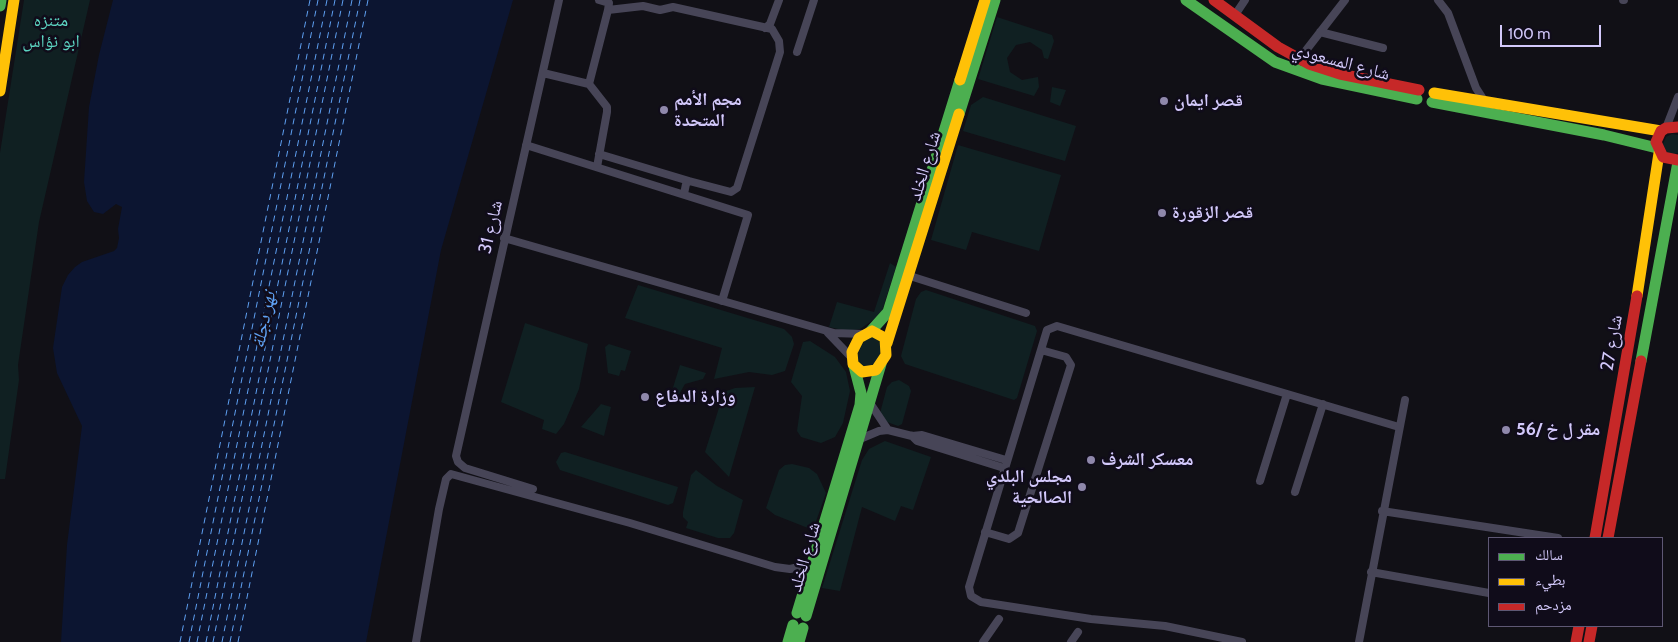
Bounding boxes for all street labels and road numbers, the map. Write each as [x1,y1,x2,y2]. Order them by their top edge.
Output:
street label: شارع المسعودي [1290,39,1392,85]
street label: شارع الخلد [904,129,946,203]
street label: شارع 31 [474,198,508,256]
street label: شارع 27 [1596,313,1628,373]
street label: شارع الخلد [785,520,825,594]

